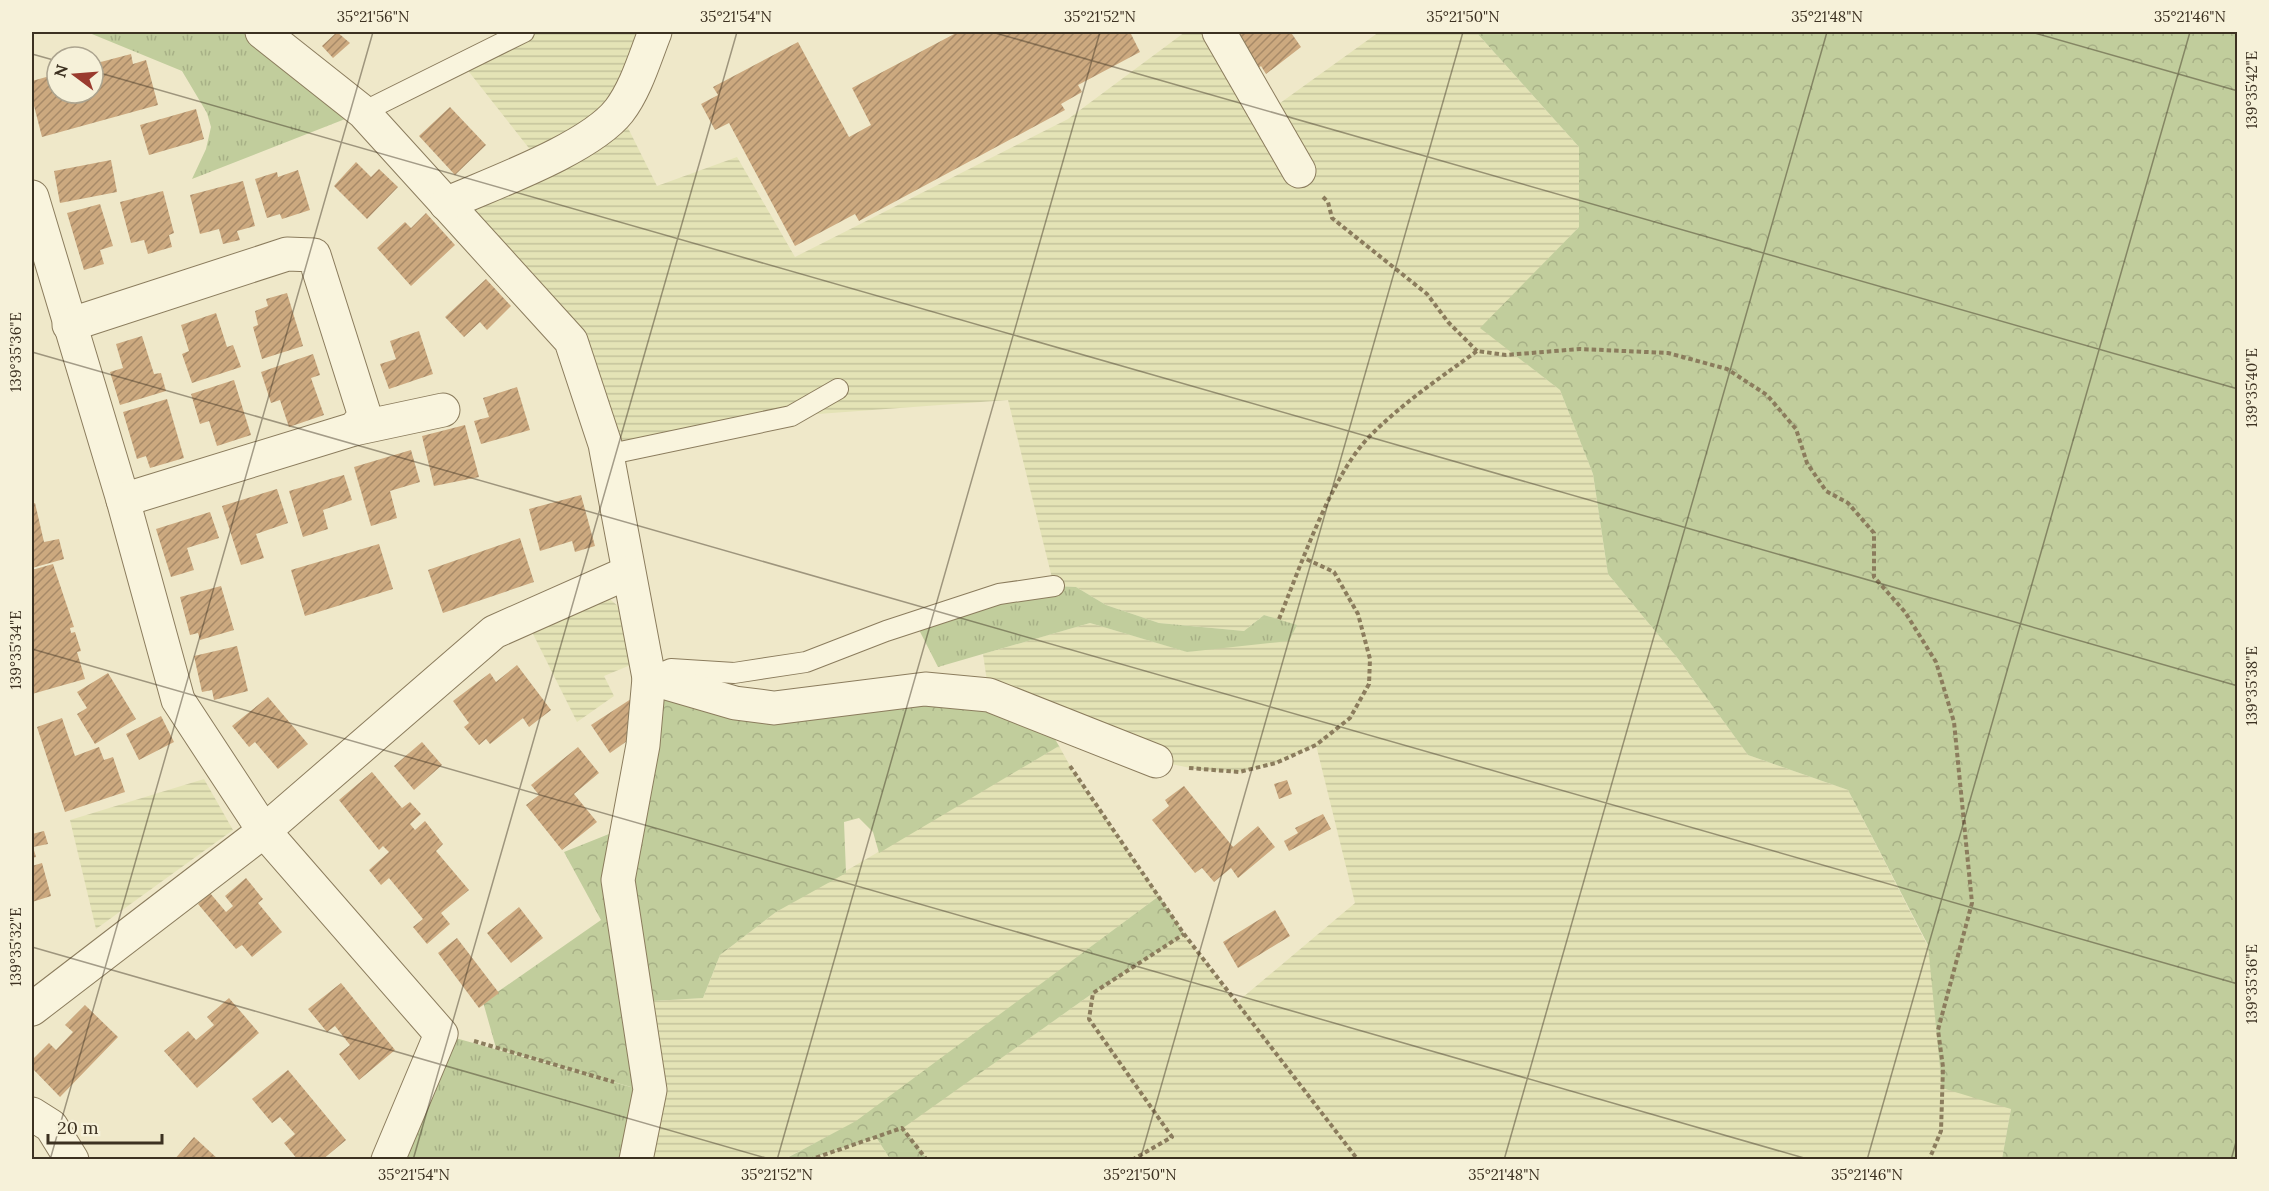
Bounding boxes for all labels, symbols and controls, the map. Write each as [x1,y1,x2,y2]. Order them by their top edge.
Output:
text: 35°21'56"N [337,7,409,26]
text: 35°21'54"N [700,7,772,26]
text: 35°21'52"N [1064,7,1136,26]
text: 35°21'50"N [1426,7,1500,26]
text: 35°21'48"N [1791,7,1863,26]
text: 35°21'46"N [2154,7,2226,26]
north arrow [45,45,105,105]
text: 139°35'42"E [2242,51,2261,129]
text: N [49,62,72,80]
text: 139°35'36"E [6,312,25,392]
text: 139°35'40"E [2242,348,2261,428]
text: 139°35'34"E [6,610,25,690]
text: 139°35'38"E [2242,646,2261,726]
text: 139°35'32"E [6,907,25,987]
text: 139°35'36"E [2242,944,2261,1024]
scale bar [48,1107,162,1145]
text: 20 m [57,1116,99,1139]
text: 35°21'54"N [378,1165,450,1184]
text: 35°21'52"N [741,1165,813,1184]
text: 35°21'50"N [1103,1165,1177,1184]
text: 35°21'48"N [1468,1165,1540,1184]
text: 35°21'46"N [1831,1165,1903,1184]

